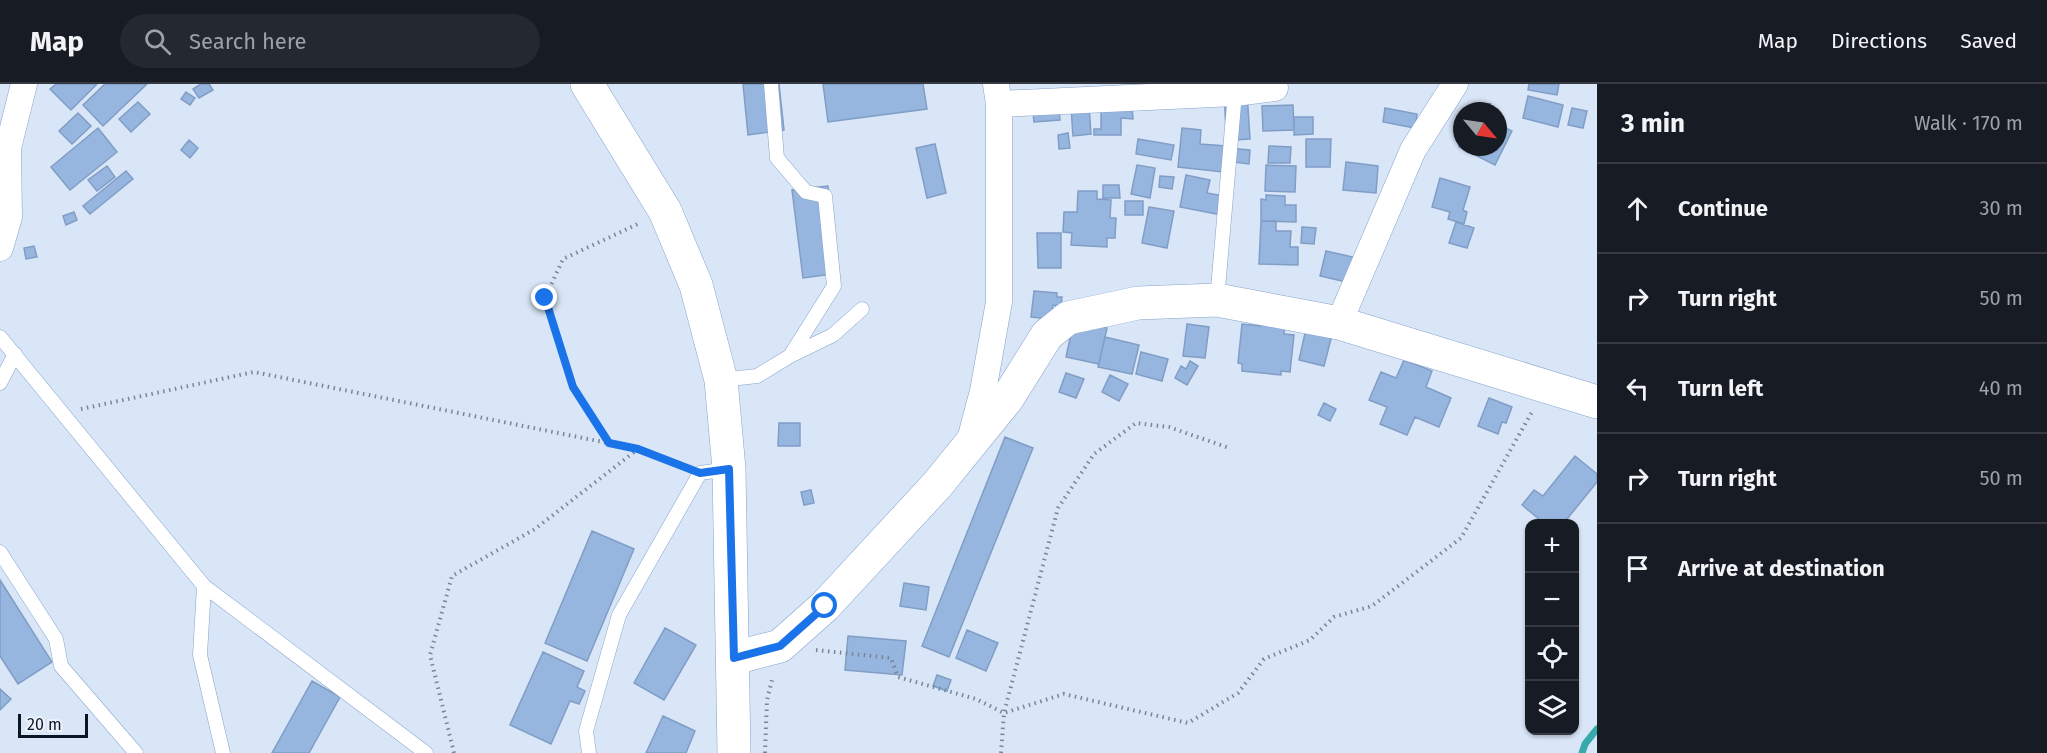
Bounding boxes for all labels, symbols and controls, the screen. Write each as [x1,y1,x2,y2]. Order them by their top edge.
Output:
search box [120,14,540,68]
text: Map [30,25,84,58]
icon: search [141,25,174,58]
text: Search here [189,28,307,55]
text: Map [1758,28,1798,54]
text: Directions [1831,28,1927,54]
text: Saved [1960,28,2017,54]
north arrow [1453,102,1507,156]
text: 3 min [1621,108,1685,139]
text: Walk · 170 m [1914,111,2023,135]
icon: ahead [1621,192,1654,225]
text: Continue [1678,195,1768,222]
text: 30 m [1979,196,2023,220]
icon: right [1621,282,1654,315]
route end [531,284,557,310]
text: Turn right [1678,285,1777,312]
text: 50 m [1979,286,2023,310]
icon: left [1621,372,1654,405]
text: Turn left [1678,375,1763,402]
text: 40 m [1979,376,2023,400]
icon: right [1621,462,1654,495]
text: Turn right [1678,465,1777,492]
text: 50 m [1979,466,2023,490]
map controls [1525,519,1579,735]
button: + [1525,519,1579,573]
icon: arrive [1621,552,1654,585]
text: Arrive at destination [1678,555,1885,582]
button: − [1525,573,1579,627]
route start [811,592,837,618]
button: locate [1525,627,1579,681]
button: layers [1525,681,1579,735]
scale bar [18,711,88,738]
text: 20 m [27,715,62,734]

